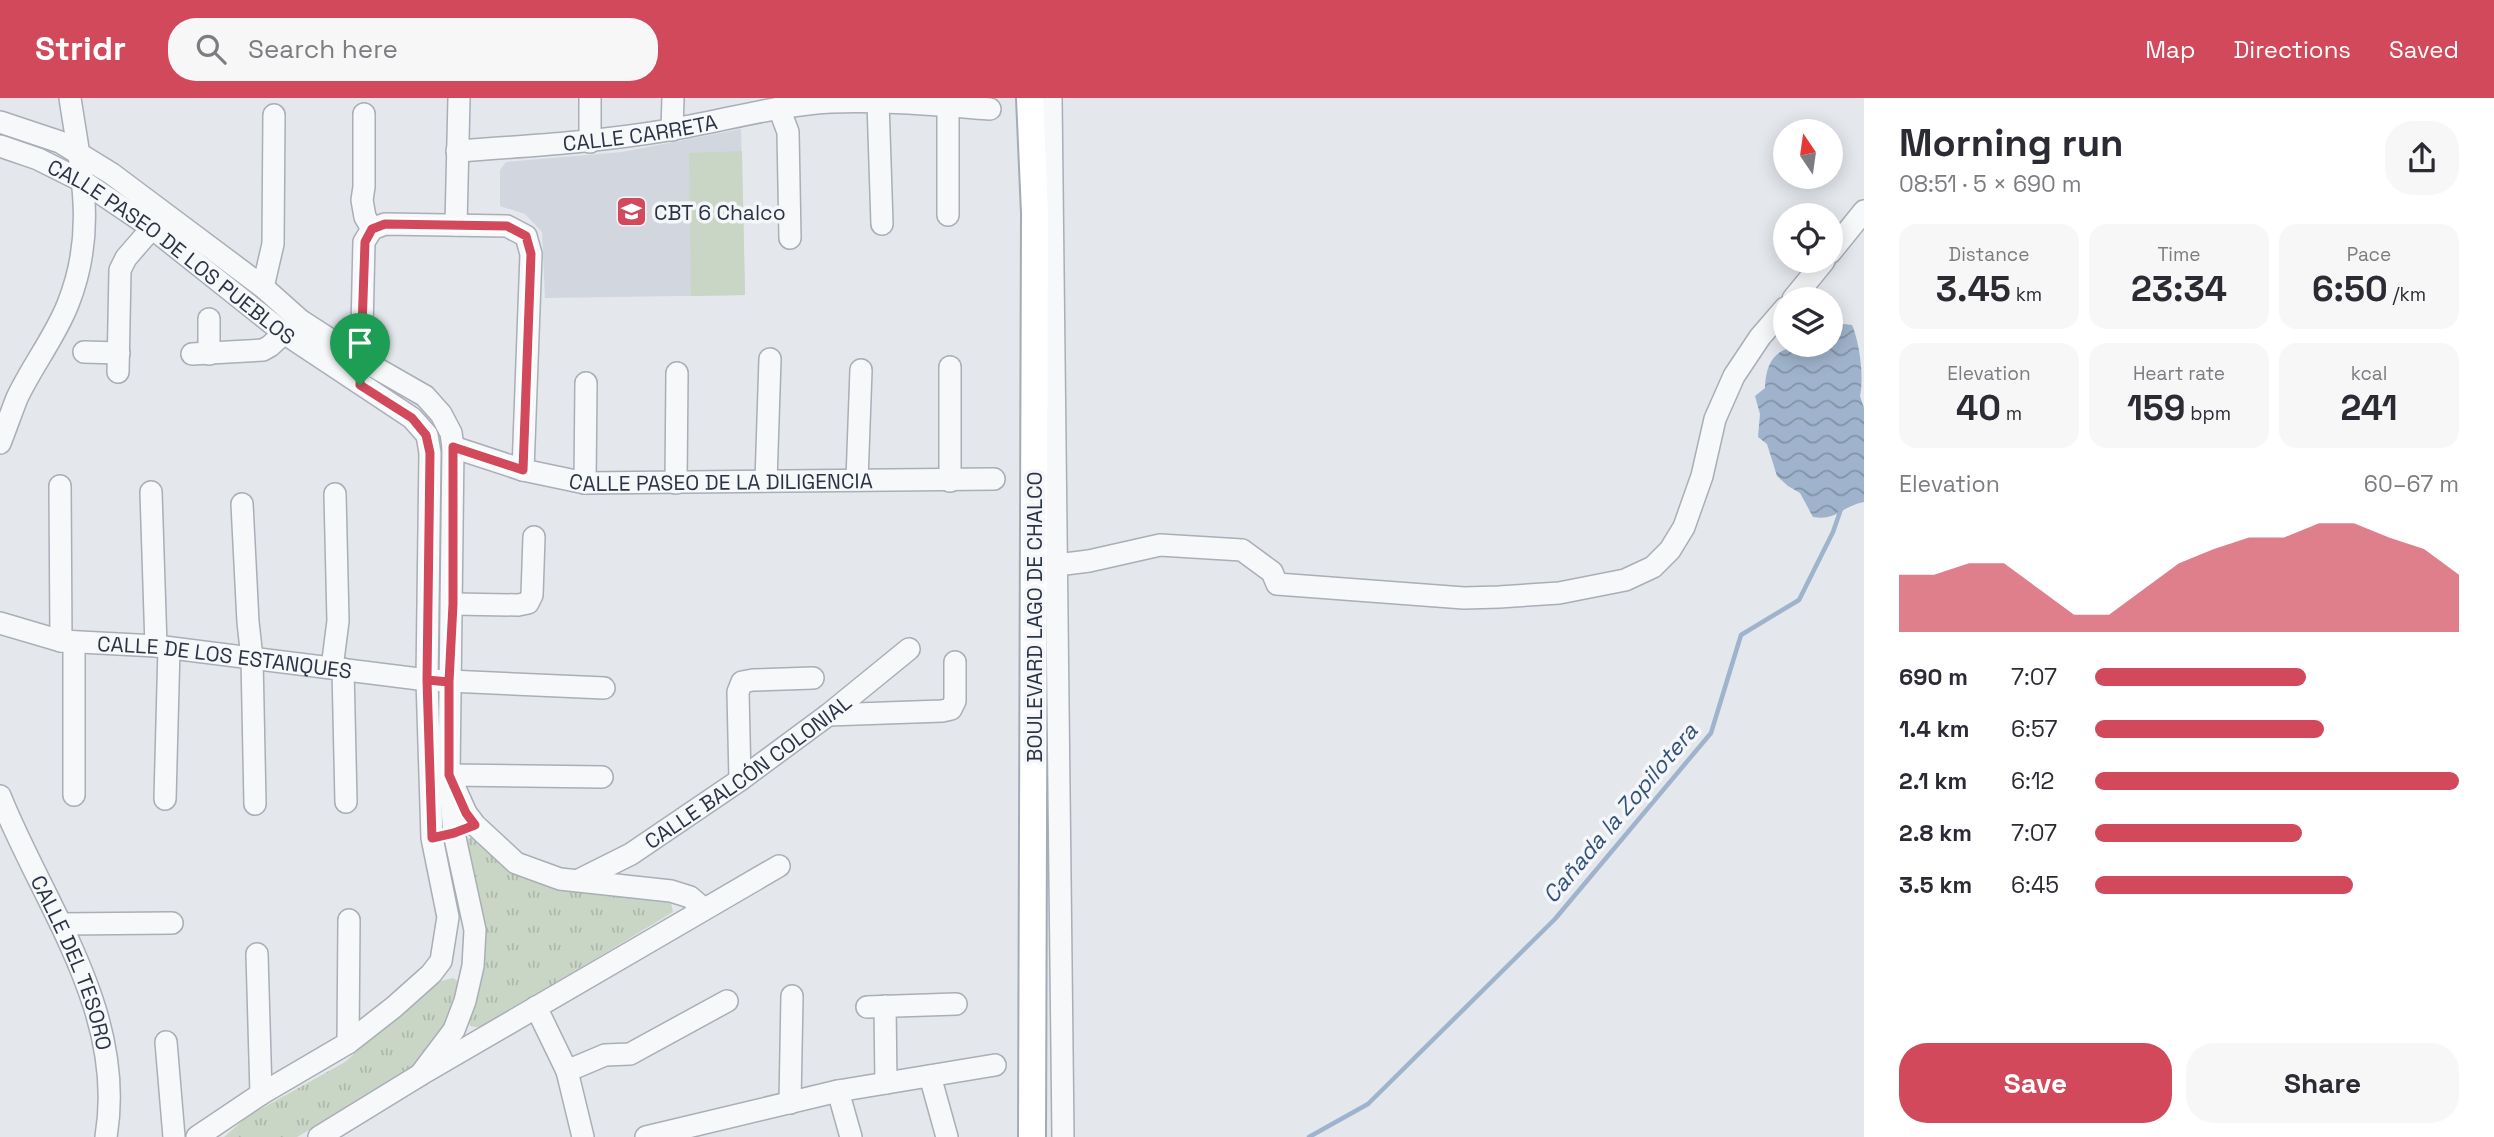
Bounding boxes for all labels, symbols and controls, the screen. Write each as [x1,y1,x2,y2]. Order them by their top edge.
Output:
search box [168,18,658,81]
text: Stridr [35,28,126,70]
icon: search [192,30,230,68]
text: Search here [248,32,398,66]
text: Map [2145,34,2195,65]
text: Directions [2233,34,2351,65]
text: Saved [2389,34,2459,65]
street label: CALLE CARRETA [562,107,720,157]
north arrow [1773,119,1843,189]
map controls [1773,119,1843,357]
text: Morning run [1899,119,2124,167]
button: share [2385,121,2459,195]
street label: CALLE PASEO DE LOS PUEBLOS [43,153,301,350]
text: 08:51 · 5 × 690 m [1899,169,2082,199]
school or university icon: CBT 6 Chalco [614,195,648,229]
place label: CBT 6 Chalco [654,199,786,226]
button: locate [1773,203,1843,273]
text: Distance [1949,242,2029,267]
text: Time [2157,242,2201,267]
text: Pace [2347,242,2391,267]
text: 3.45 [1936,267,2011,311]
text: 23:34 [2131,267,2227,311]
text: 6:50 [2312,267,2388,311]
text: km [2011,282,2042,307]
text: /km [2388,282,2426,307]
button: layers [1773,287,1843,357]
pin [330,313,390,385]
icon: arrive [341,324,379,362]
text: Elevation [1947,361,2031,386]
text: Heart rate [2133,361,2225,386]
text: kcal [2351,361,2387,386]
text: 40 [1956,386,2001,430]
text: 159 [2127,386,2185,430]
text: 241 [2341,386,2397,430]
text: m [2001,401,2022,426]
text: bpm [2185,401,2231,426]
street label: CALLE PASEO DE LA DILIGENCIA [567,467,873,497]
text: Elevation [1899,469,2000,499]
text: 60–67 m [2364,469,2459,499]
street label: BOULEVARD LAGO DE CHALCO [1021,472,1048,762]
street label: CALLE DE LOS ESTANQUES [97,629,353,684]
text: 690 m [1899,662,1968,692]
text: 7:07 [2011,662,2057,692]
street label: CALLE BALCÓN COLONIAL [639,688,857,855]
text: 1.4 km [1899,714,1969,744]
text: 6:57 [2011,714,2057,744]
water label: Cañada la Zopilotera [1536,716,1705,909]
text: 2.1 km [1899,766,1967,796]
text: 6:12 [2011,766,2054,796]
text: 2.8 km [1899,818,1972,848]
text: 7:07 [2011,818,2057,848]
street label: CALLE DEL TESORO [25,870,118,1052]
text: 3.5 km [1899,870,1972,900]
text: 6:45 [2011,870,2059,900]
button: Save [1899,1043,2172,1123]
button: Share [2186,1043,2459,1123]

